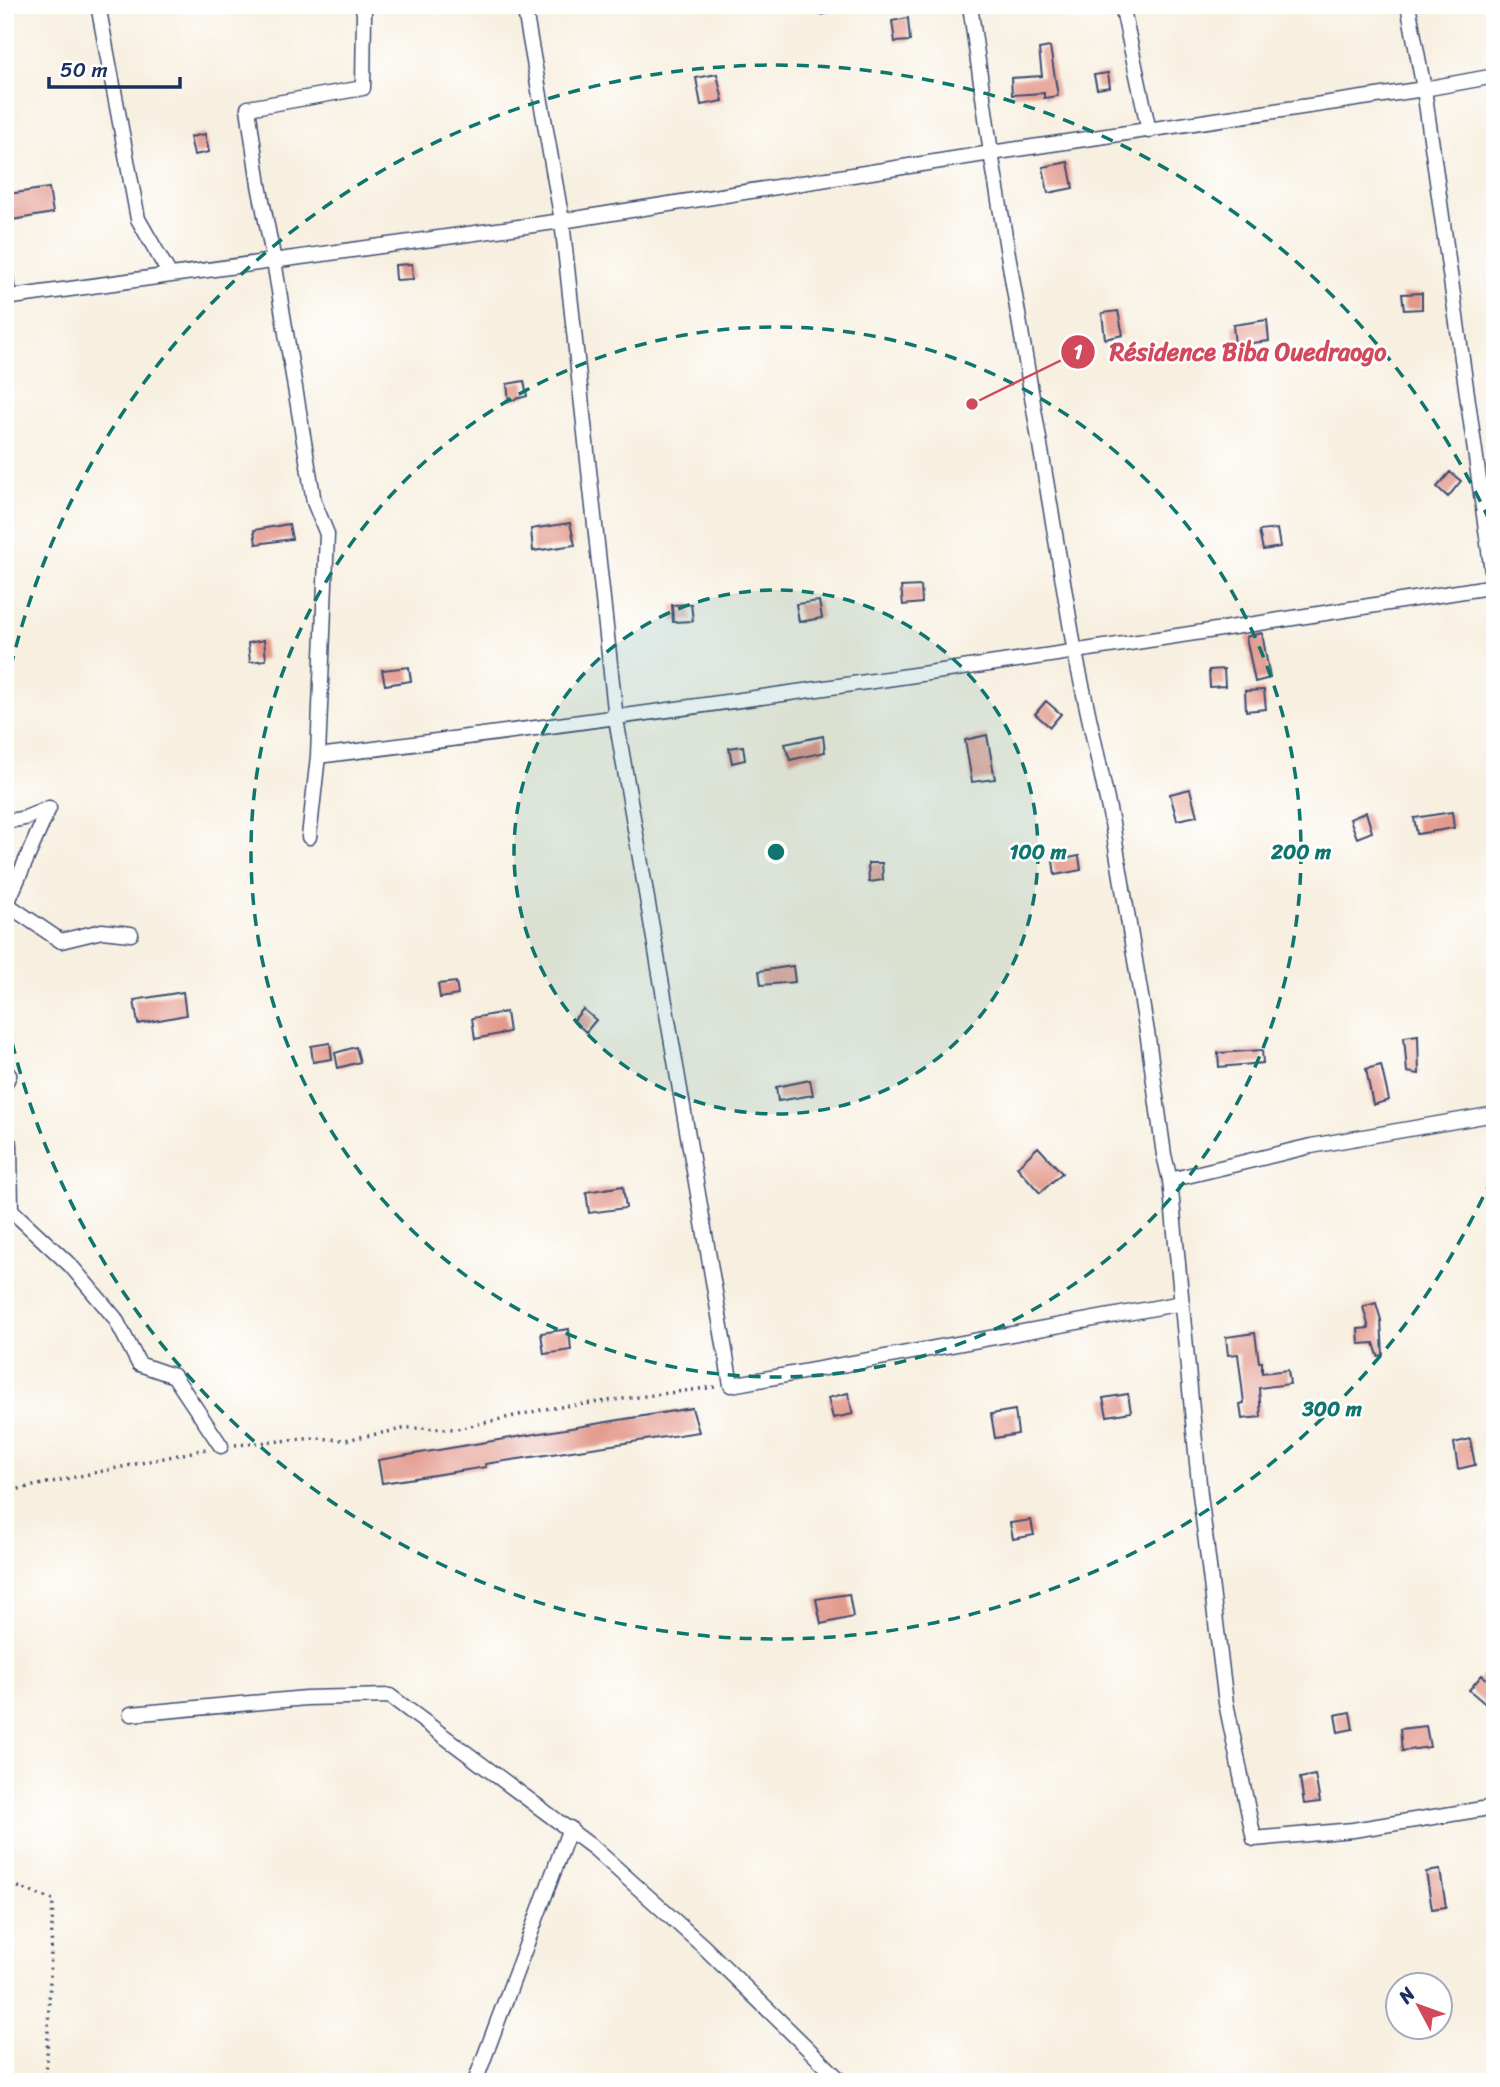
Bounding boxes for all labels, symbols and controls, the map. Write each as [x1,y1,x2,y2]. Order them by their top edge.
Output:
scale bar [49,46,180,90]
text: 50 m [60,51,108,89]
callout: Résidence Biba Ouedraogo [1060,329,1401,374]
text: Résidence Biba Ouedraogo [1109,331,1387,373]
text: 1 [1073,333,1083,371]
text: 100 m [1009,833,1067,871]
text: 200 m [1270,833,1332,871]
centre of rings [764,840,788,864]
text: 300 m [1301,1390,1363,1428]
north arrow [1384,1972,1454,2042]
text: N [1389,1979,1424,2012]

